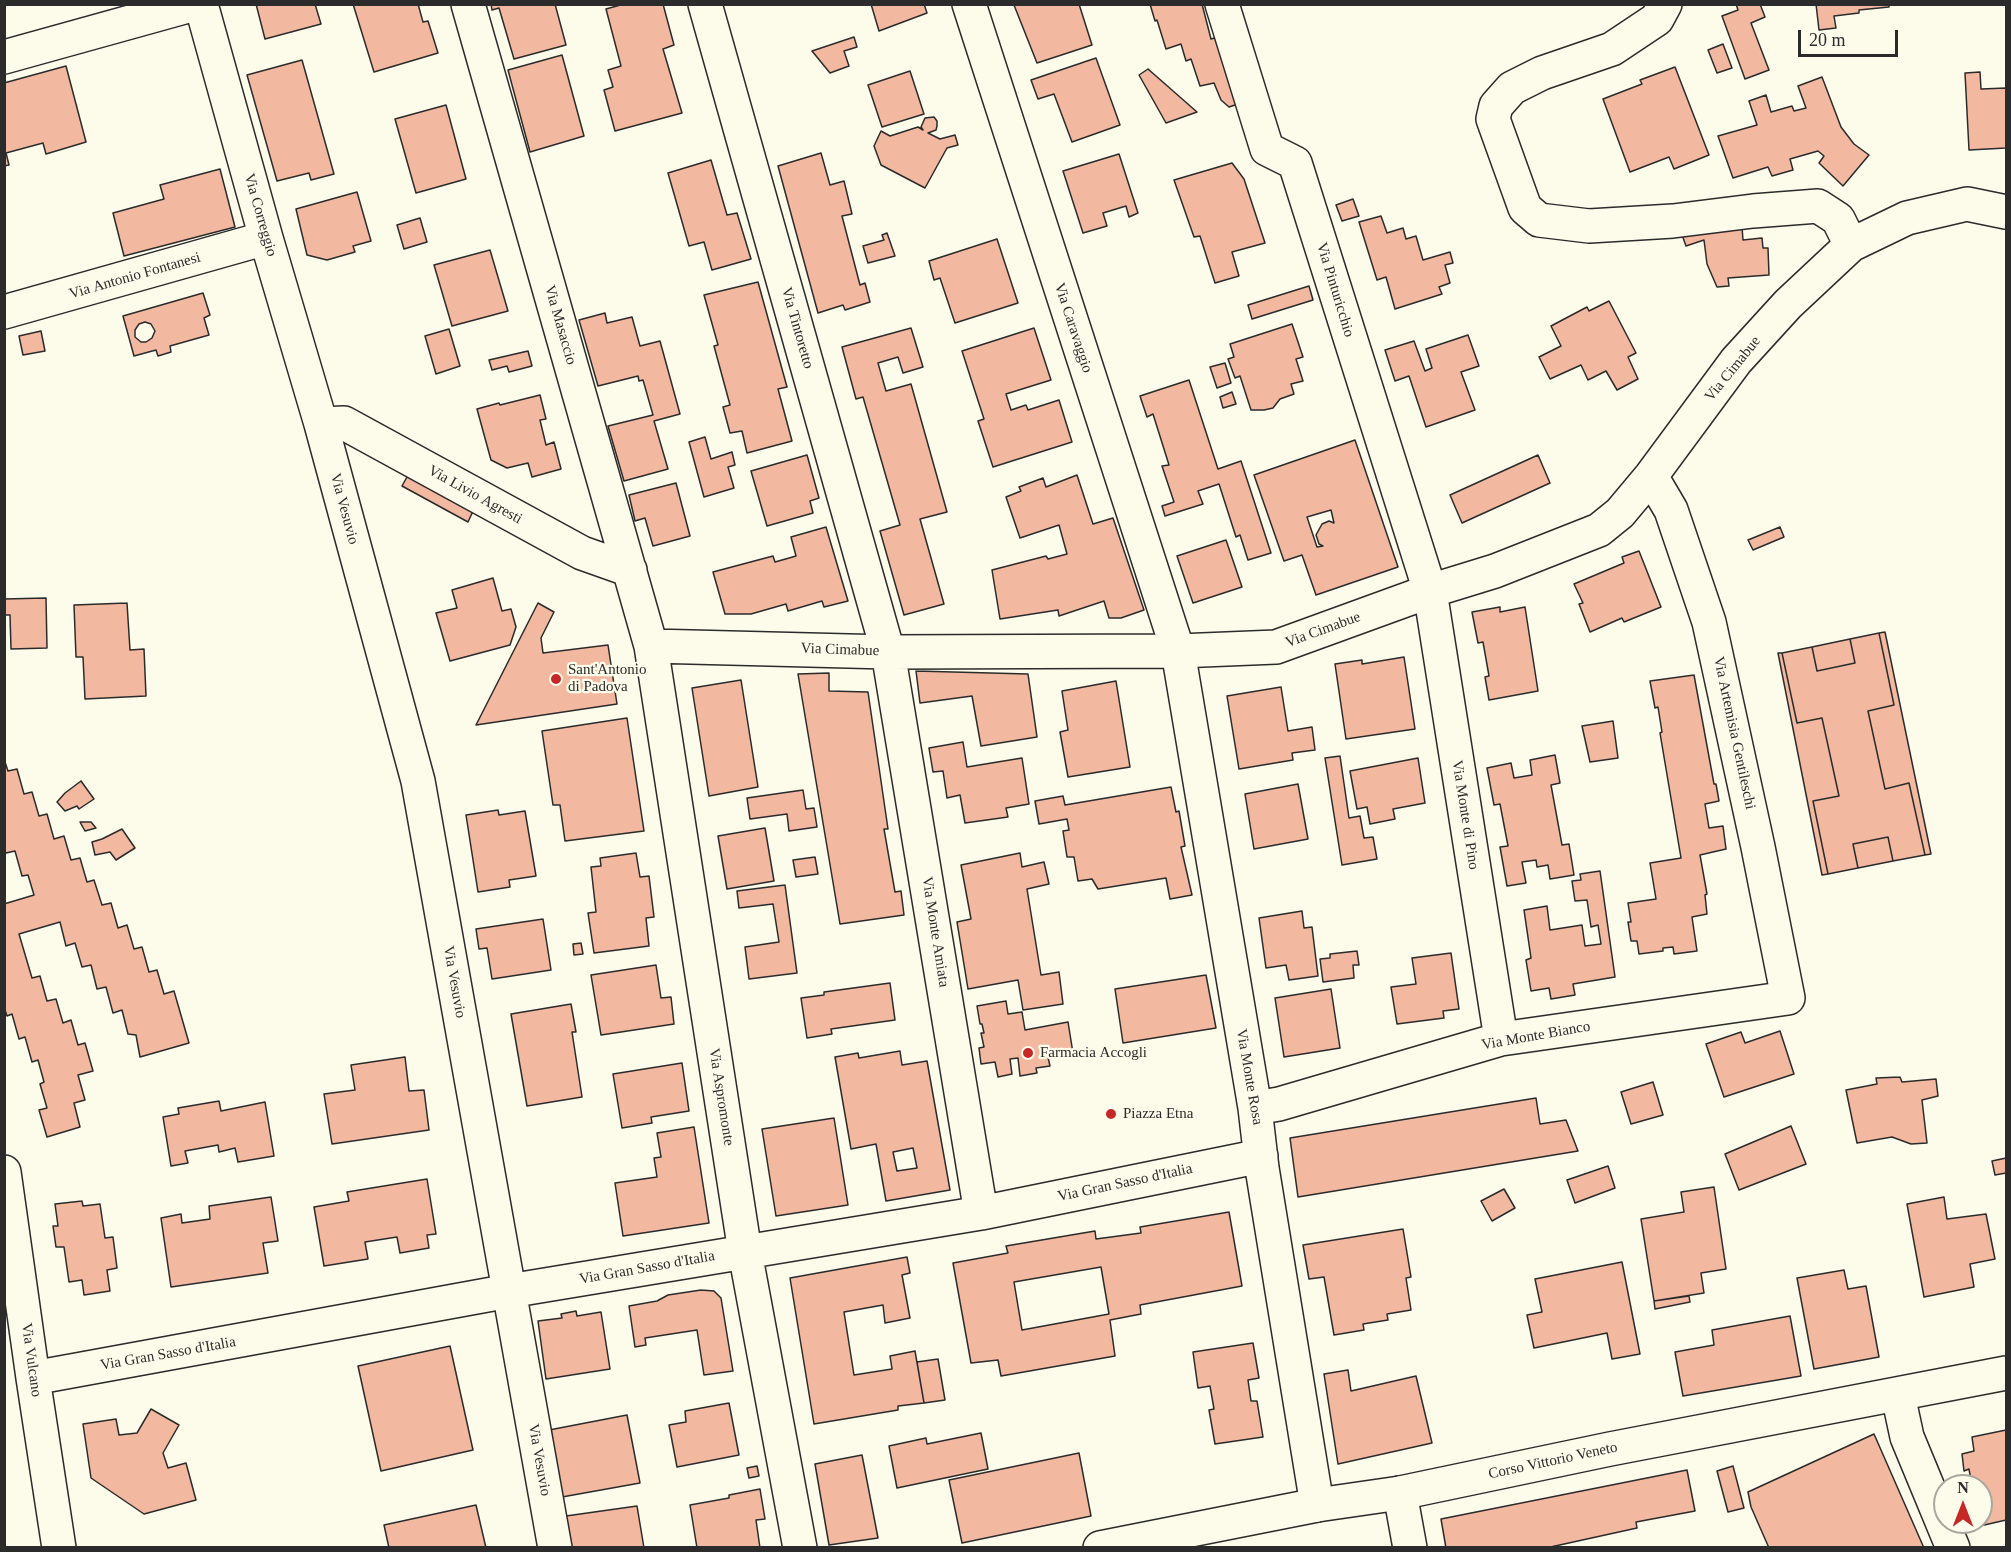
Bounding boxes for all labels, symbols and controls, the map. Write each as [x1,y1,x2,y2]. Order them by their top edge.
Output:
scale bar [1801,18,1902,56]
text: 20 m [1809,30,1846,50]
street label: Via Correggio [240,172,280,258]
street label: Via Pinturicchio [1312,241,1358,339]
street label: Via Antonio Fontanesi [67,249,203,303]
street label: Via Caravaggio [1050,281,1096,375]
street label: Via Masaccio [540,283,580,367]
street label: Via Tintoretto [777,285,817,371]
street label: Via Cimabue [1701,333,1765,405]
street label: Via Livio Agresti [425,462,525,528]
street label: Via Vesuvio [326,471,362,547]
street label: Via Cimabue [1283,608,1363,652]
street label: Via Cimabue [800,640,880,660]
street label: Via Artemisia Gentileschi [1709,655,1759,811]
place label: Sant'Antonio di Padova [568,661,647,696]
marker: Sant'Antonio di Padova [549,672,563,686]
street label: Via Monte di Pino [1447,759,1483,871]
street label: Via Monte Amiata [917,875,953,989]
street label: Via Vesuvio [439,945,469,1019]
street label: Via Monte Bianco [1480,1018,1592,1054]
street label: Via Monte Rosa [1232,1027,1266,1127]
place label: Farmacia Accogli [1040,1044,1147,1062]
marker: Farmacia Accogli [1021,1046,1035,1060]
street label: Via Aspromonte [704,1047,738,1147]
place label: Piazza Etna [1123,1105,1193,1123]
marker: Piazza Etna [1104,1107,1118,1121]
street label: Via Gran Sasso d'Italia [1056,1160,1194,1206]
street label: Via Gran Sasso d'Italia [578,1247,716,1289]
street label: Via Vulcano [17,1322,45,1398]
street label: Via Gran Sasso d'Italia [99,1333,237,1375]
street label: Via Vesuvio [524,1423,554,1497]
street label: Corso Vittorio Veneto [1487,1439,1619,1483]
north arrow [1933,1474,1993,1534]
text: N [1957,1479,1969,1496]

